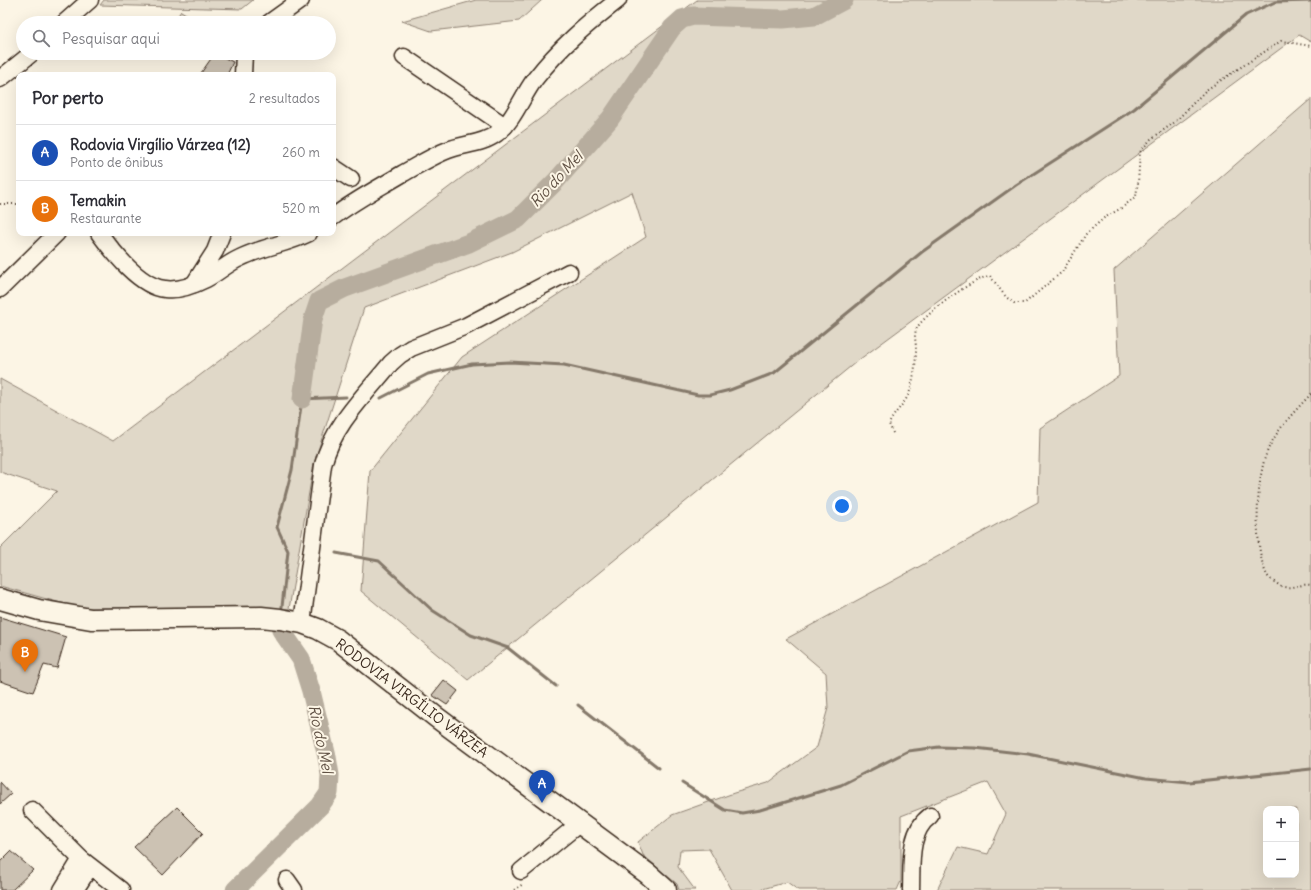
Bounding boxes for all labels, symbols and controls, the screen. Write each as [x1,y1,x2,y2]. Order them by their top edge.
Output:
search box [16,16,336,60]
icon: search [30,27,52,49]
text: Pesquisar aqui [62,29,160,48]
text: Por perto [32,87,103,109]
text: 2 resultados [249,90,320,107]
text: Rodovia Virgílio Várzea (12) [70,135,250,154]
text: A [41,144,49,161]
text: 260 m [282,144,320,161]
water label: Rio do Mel [525,145,588,211]
text: Ponto de ônibus [70,154,163,171]
text: Temakin [70,191,126,210]
text: B [41,200,49,217]
text: 520 m [282,200,320,217]
text: Restaurante [70,210,142,227]
your location [832,496,852,516]
street label: RODOVIA VIRGÍLIO VÁRZEA [332,635,492,761]
pin: B [12,639,38,672]
water label: Rio do Mel [305,703,338,777]
pin: A [529,770,555,803]
map controls [1263,806,1299,878]
button: + [1263,806,1299,842]
button: − [1263,842,1299,878]

